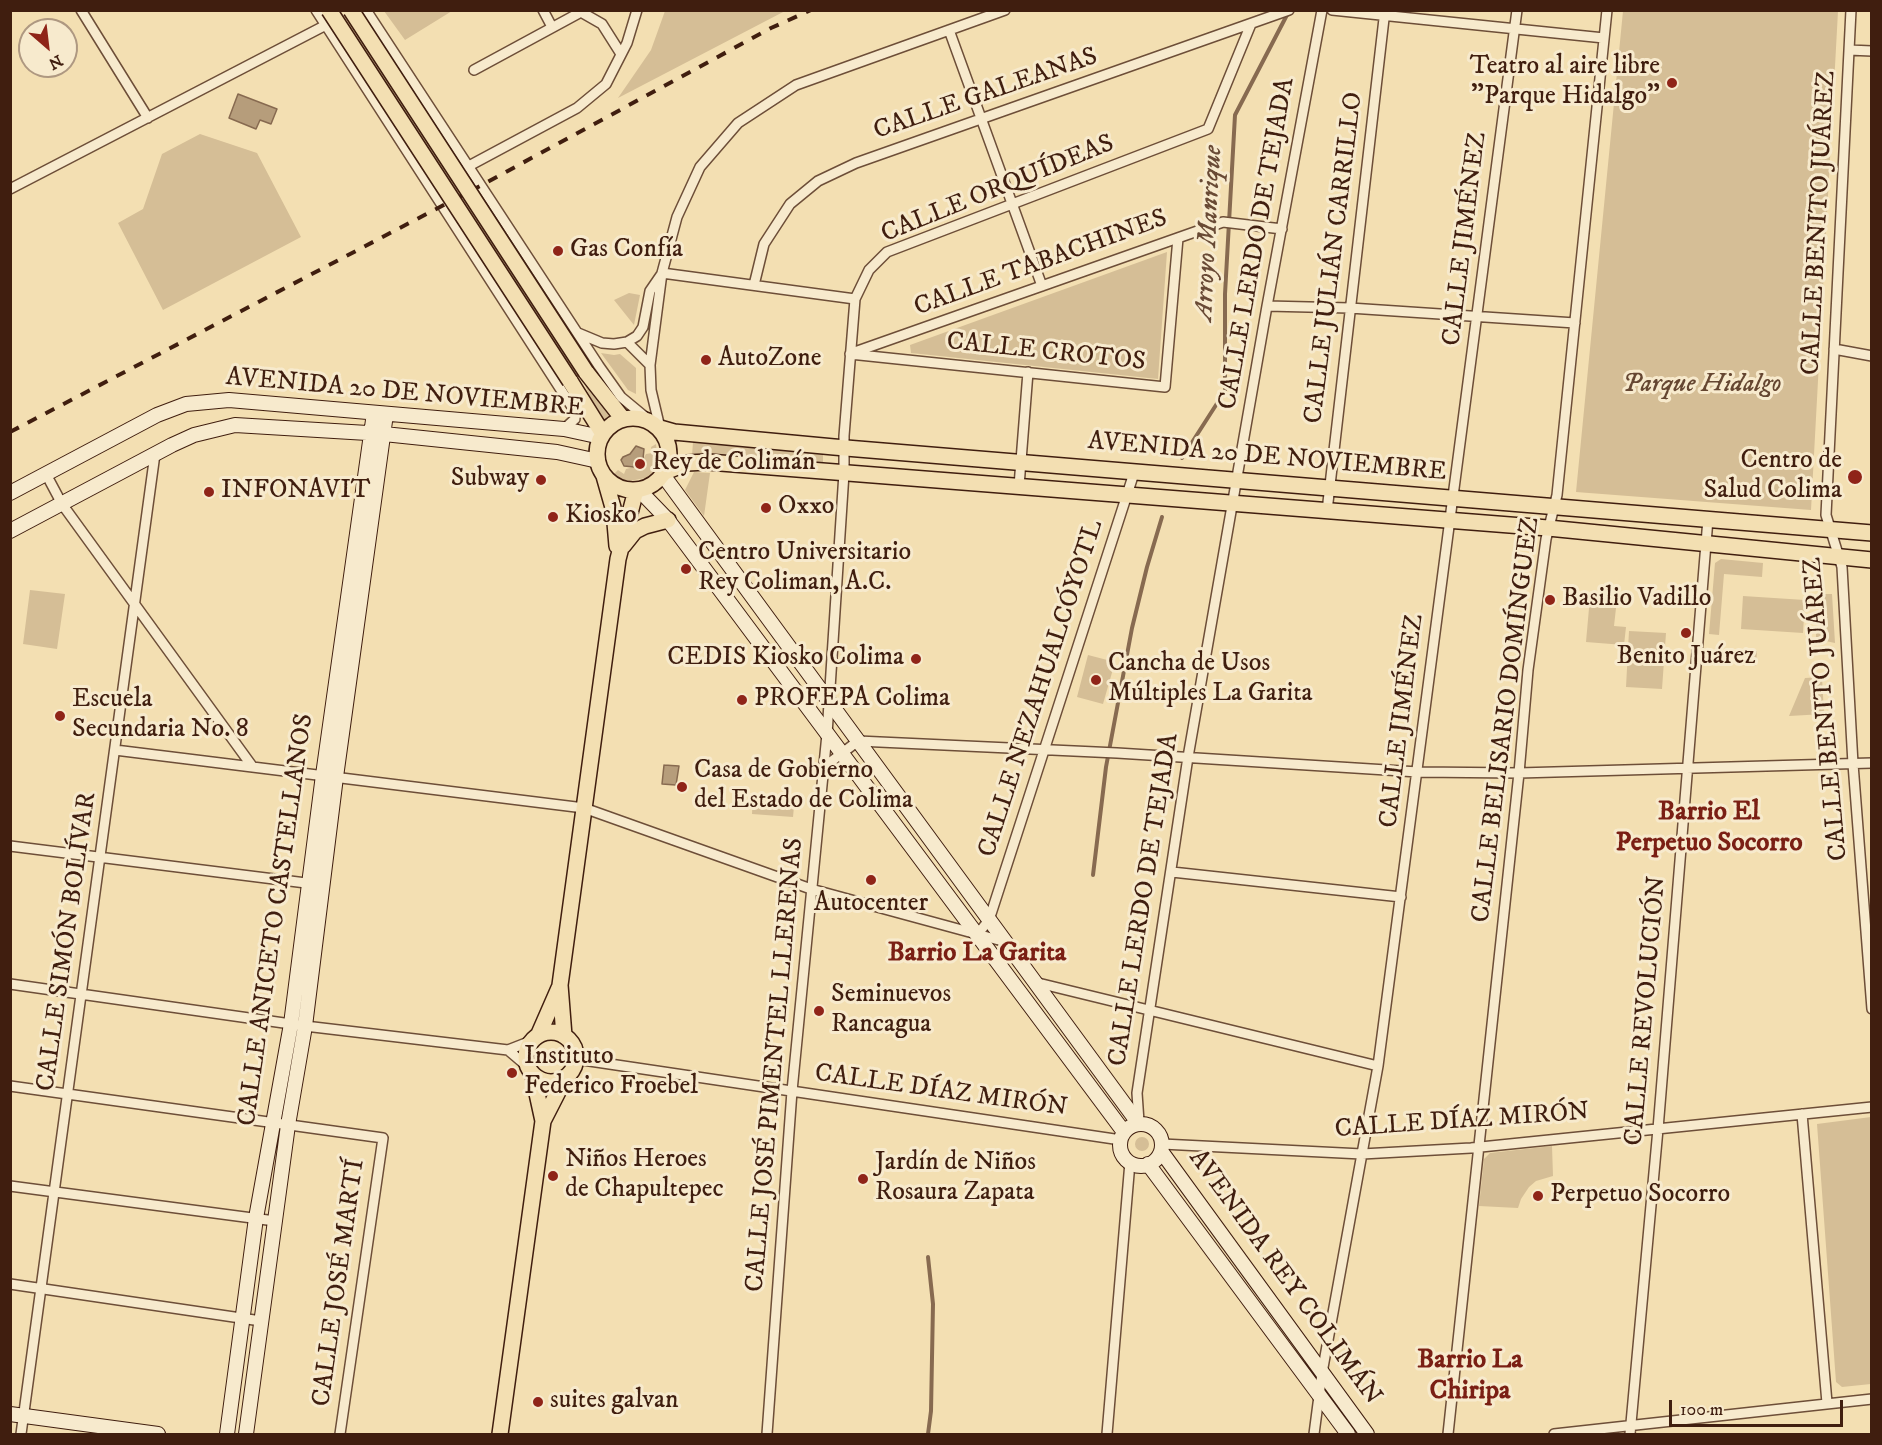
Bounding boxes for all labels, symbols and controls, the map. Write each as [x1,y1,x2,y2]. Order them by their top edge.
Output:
north arrow [18,18,78,78]
street label: CALLE GALEANAS [870,42,1102,148]
text: N [45,50,66,74]
place label: Teatro al aire libre "Parque Hidalgo" [1470,52,1660,113]
street label: CALLE BENITO JUÁREZ [1796,70,1844,376]
street label: CALLE LERDO DE TEJADA [1213,76,1303,412]
marker: Teatro al aire libre "Parque Hidalgo" [1665,76,1679,90]
street label: CALLE JULIÁN CARRILLO [1299,90,1371,426]
street label: CALLE ORQUÍDEAS [877,129,1119,251]
street label: CALLE JIMÉNEZ [1437,130,1495,348]
water label: Arroyo Manrique [1189,145,1231,321]
street label: CALLE TABACHINES [910,204,1172,324]
place label: Gas Confía [570,235,683,267]
marker: Gas Confía [551,244,565,258]
street label: CALLE CROTOS [945,327,1147,379]
place label: AutoZone [718,344,821,376]
marker: AutoZone [699,353,713,367]
street label: AVENIDA 20 DE NOVIEMBRE [224,363,586,425]
park label: Parque Hidalgo [1623,370,1781,402]
street label: AVENIDA 20 DE NOVIEMBRE [1086,427,1448,489]
place label: Centro de Salud Colima [1704,446,1842,508]
place label: Rey de Colimán [652,448,816,480]
marker: Rey de Colimán [633,457,647,471]
place label: Subway [451,464,529,496]
marker: Centro de Salud Colima [1846,468,1864,486]
marker: Subway [534,473,548,487]
place label: INFONAVIT [221,476,371,508]
marker: INFONAVIT [202,485,216,499]
place label: Oxxo [778,492,834,524]
place label: Kiosko [565,501,637,533]
marker: Oxxo [759,501,773,515]
marker: Kiosko [546,510,560,524]
street label: CALLE NEZAHUALCÓYOTL [973,516,1111,862]
street label: CALLE BELISARIO DOMÍNGUEZ [1467,516,1547,924]
place label: Centro Universitario Rey Coliman, A.C. [698,538,911,600]
street label: CALLE BENITO JUÁREZ [1798,556,1856,862]
marker: Centro Universitario Rey Coliman, A.C. [679,562,693,576]
place label: Basilio Vadillo [1562,584,1711,616]
marker: Basilio Vadillo [1543,593,1557,607]
street label: CALLE JIMÉNEZ [1374,612,1432,830]
marker: Benito Juárez [1679,626,1693,640]
place label: Benito Juárez [1616,642,1756,674]
place label: CEDIS Kiosko Colima [667,643,904,675]
place label: Cancha de Usos Múltiples La Garita [1108,649,1313,710]
marker: CEDIS Kiosko Colima [909,652,923,666]
marker: Cancha de Usos Múltiples La Garita [1089,673,1103,687]
place label: PROFEPA Colima [754,684,950,716]
place label: Escuela Secundaria No. 8 [72,685,249,746]
marker: PROFEPA Colima [735,693,749,707]
marker: Escuela Secundaria No. 8 [53,709,67,723]
street label: CALLE ANICETO CASTELLANOS [233,712,321,1128]
street label: CALLE LERDO DE TEJADA [1103,731,1187,1069]
place label: Casa de Gobierno del Estado de Colima [694,756,913,818]
marker: Casa de Gobierno del Estado de Colima [675,780,689,794]
street label: CALLE SIMÓN BOLÍVAR [32,791,104,1093]
district label: Barrio El Perpetuo Socorro [1615,797,1803,860]
street label: CALLE JOSÉ PIMENTEL LLERENAS [741,837,811,1293]
marker: Autocenter [864,873,878,887]
street label: CALLE REVOLUCIÓN [1620,875,1674,1147]
place label: Autocenter [814,889,928,921]
district label: Barrio La Garita [888,938,1066,970]
place label: Seminuevos Rancagua [831,980,951,1042]
marker: Seminuevos Rancagua [812,1004,826,1018]
place label: Instituto Federico Froebel [524,1042,698,1104]
street label: CALLE DÍAZ MIRÓN [813,1059,1069,1125]
marker: Instituto Federico Froebel [505,1066,519,1080]
street label: CALLE DÍAZ MIRÓN [1334,1098,1590,1146]
street label: AVENIDA REY COLIMÁN [1181,1144,1387,1412]
place label: Niños Heroes de Chapultepec [565,1145,724,1206]
place label: Jardín de Niños Rosaura Zapata [875,1148,1036,1210]
street label: CALLE JOSÉ MARTÍ [307,1157,373,1409]
marker: Niños Heroes de Chapultepec [546,1169,560,1183]
marker: Jardín de Niños Rosaura Zapata [856,1172,870,1186]
place label: Perpetuo Socorro [1550,1180,1730,1212]
marker: Perpetuo Socorro [1531,1189,1545,1203]
district label: Barrio La Chiripa [1417,1345,1523,1408]
place label: suites galvan [550,1386,679,1418]
scale bar [1672,1388,1846,1426]
marker: suites galvan [531,1395,545,1409]
text: 100 m [1680,1399,1723,1421]

